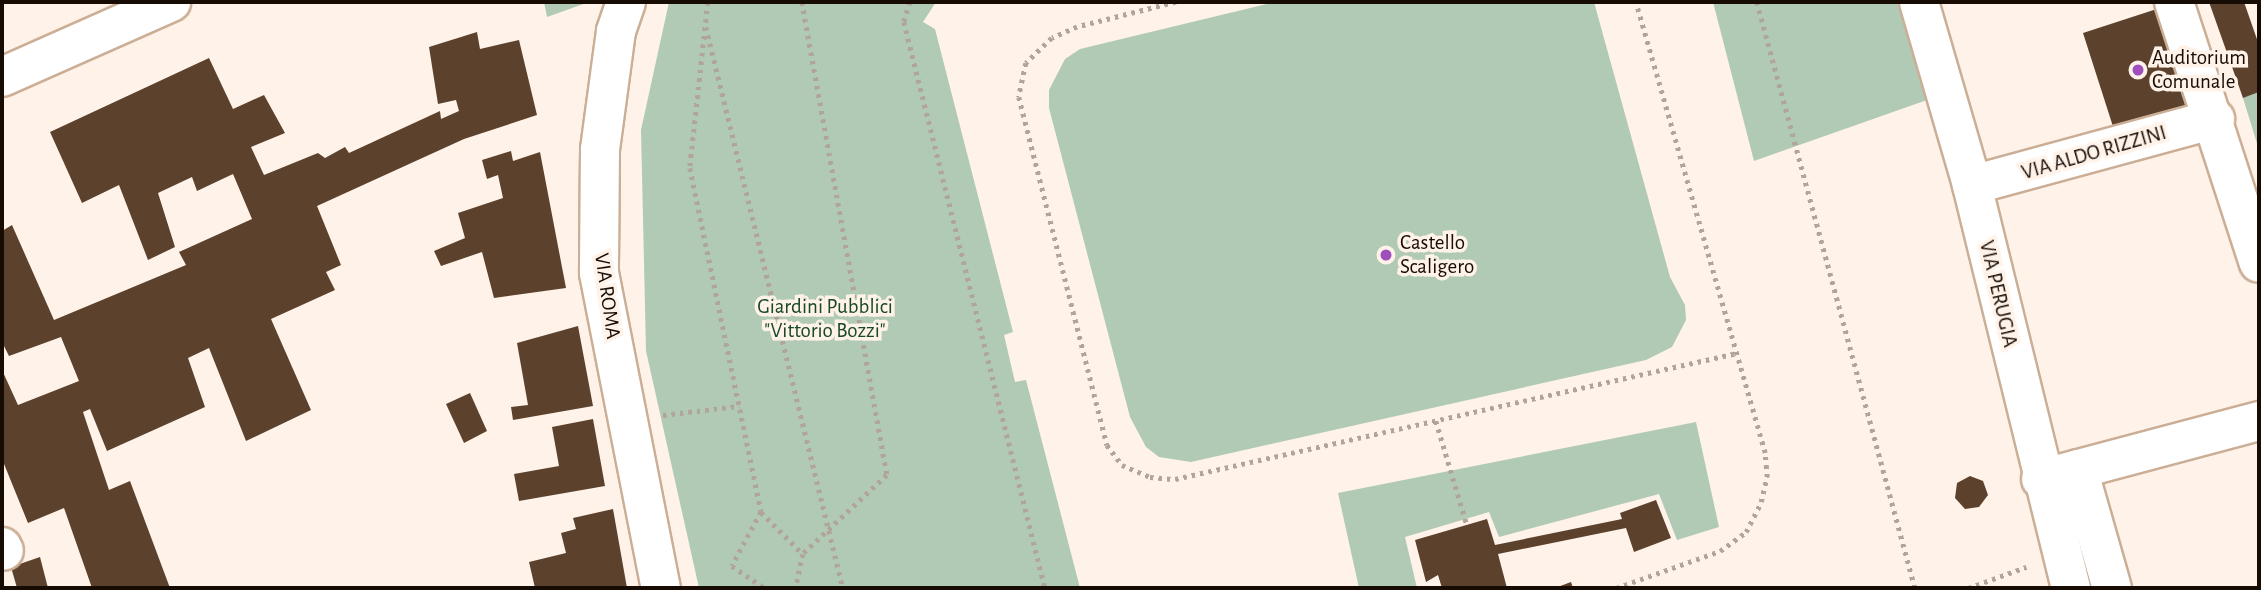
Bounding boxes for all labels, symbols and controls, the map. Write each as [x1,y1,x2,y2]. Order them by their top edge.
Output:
place label: Auditorium Comunale [2152,45,2246,95]
marker: Auditorium Comunale [2130,62,2146,78]
street label: VIA ALDO RIZZINI [2019,120,2169,186]
place label: Castello Scaligero [1400,230,1474,280]
street label: VIA PERUGIA [1973,238,2023,350]
marker: Castello Scaligero [1378,247,1394,263]
street label: VIA ROMA [588,251,626,341]
park label: Giardini Pubblici "Vittorio Bozzi" [757,294,893,344]

